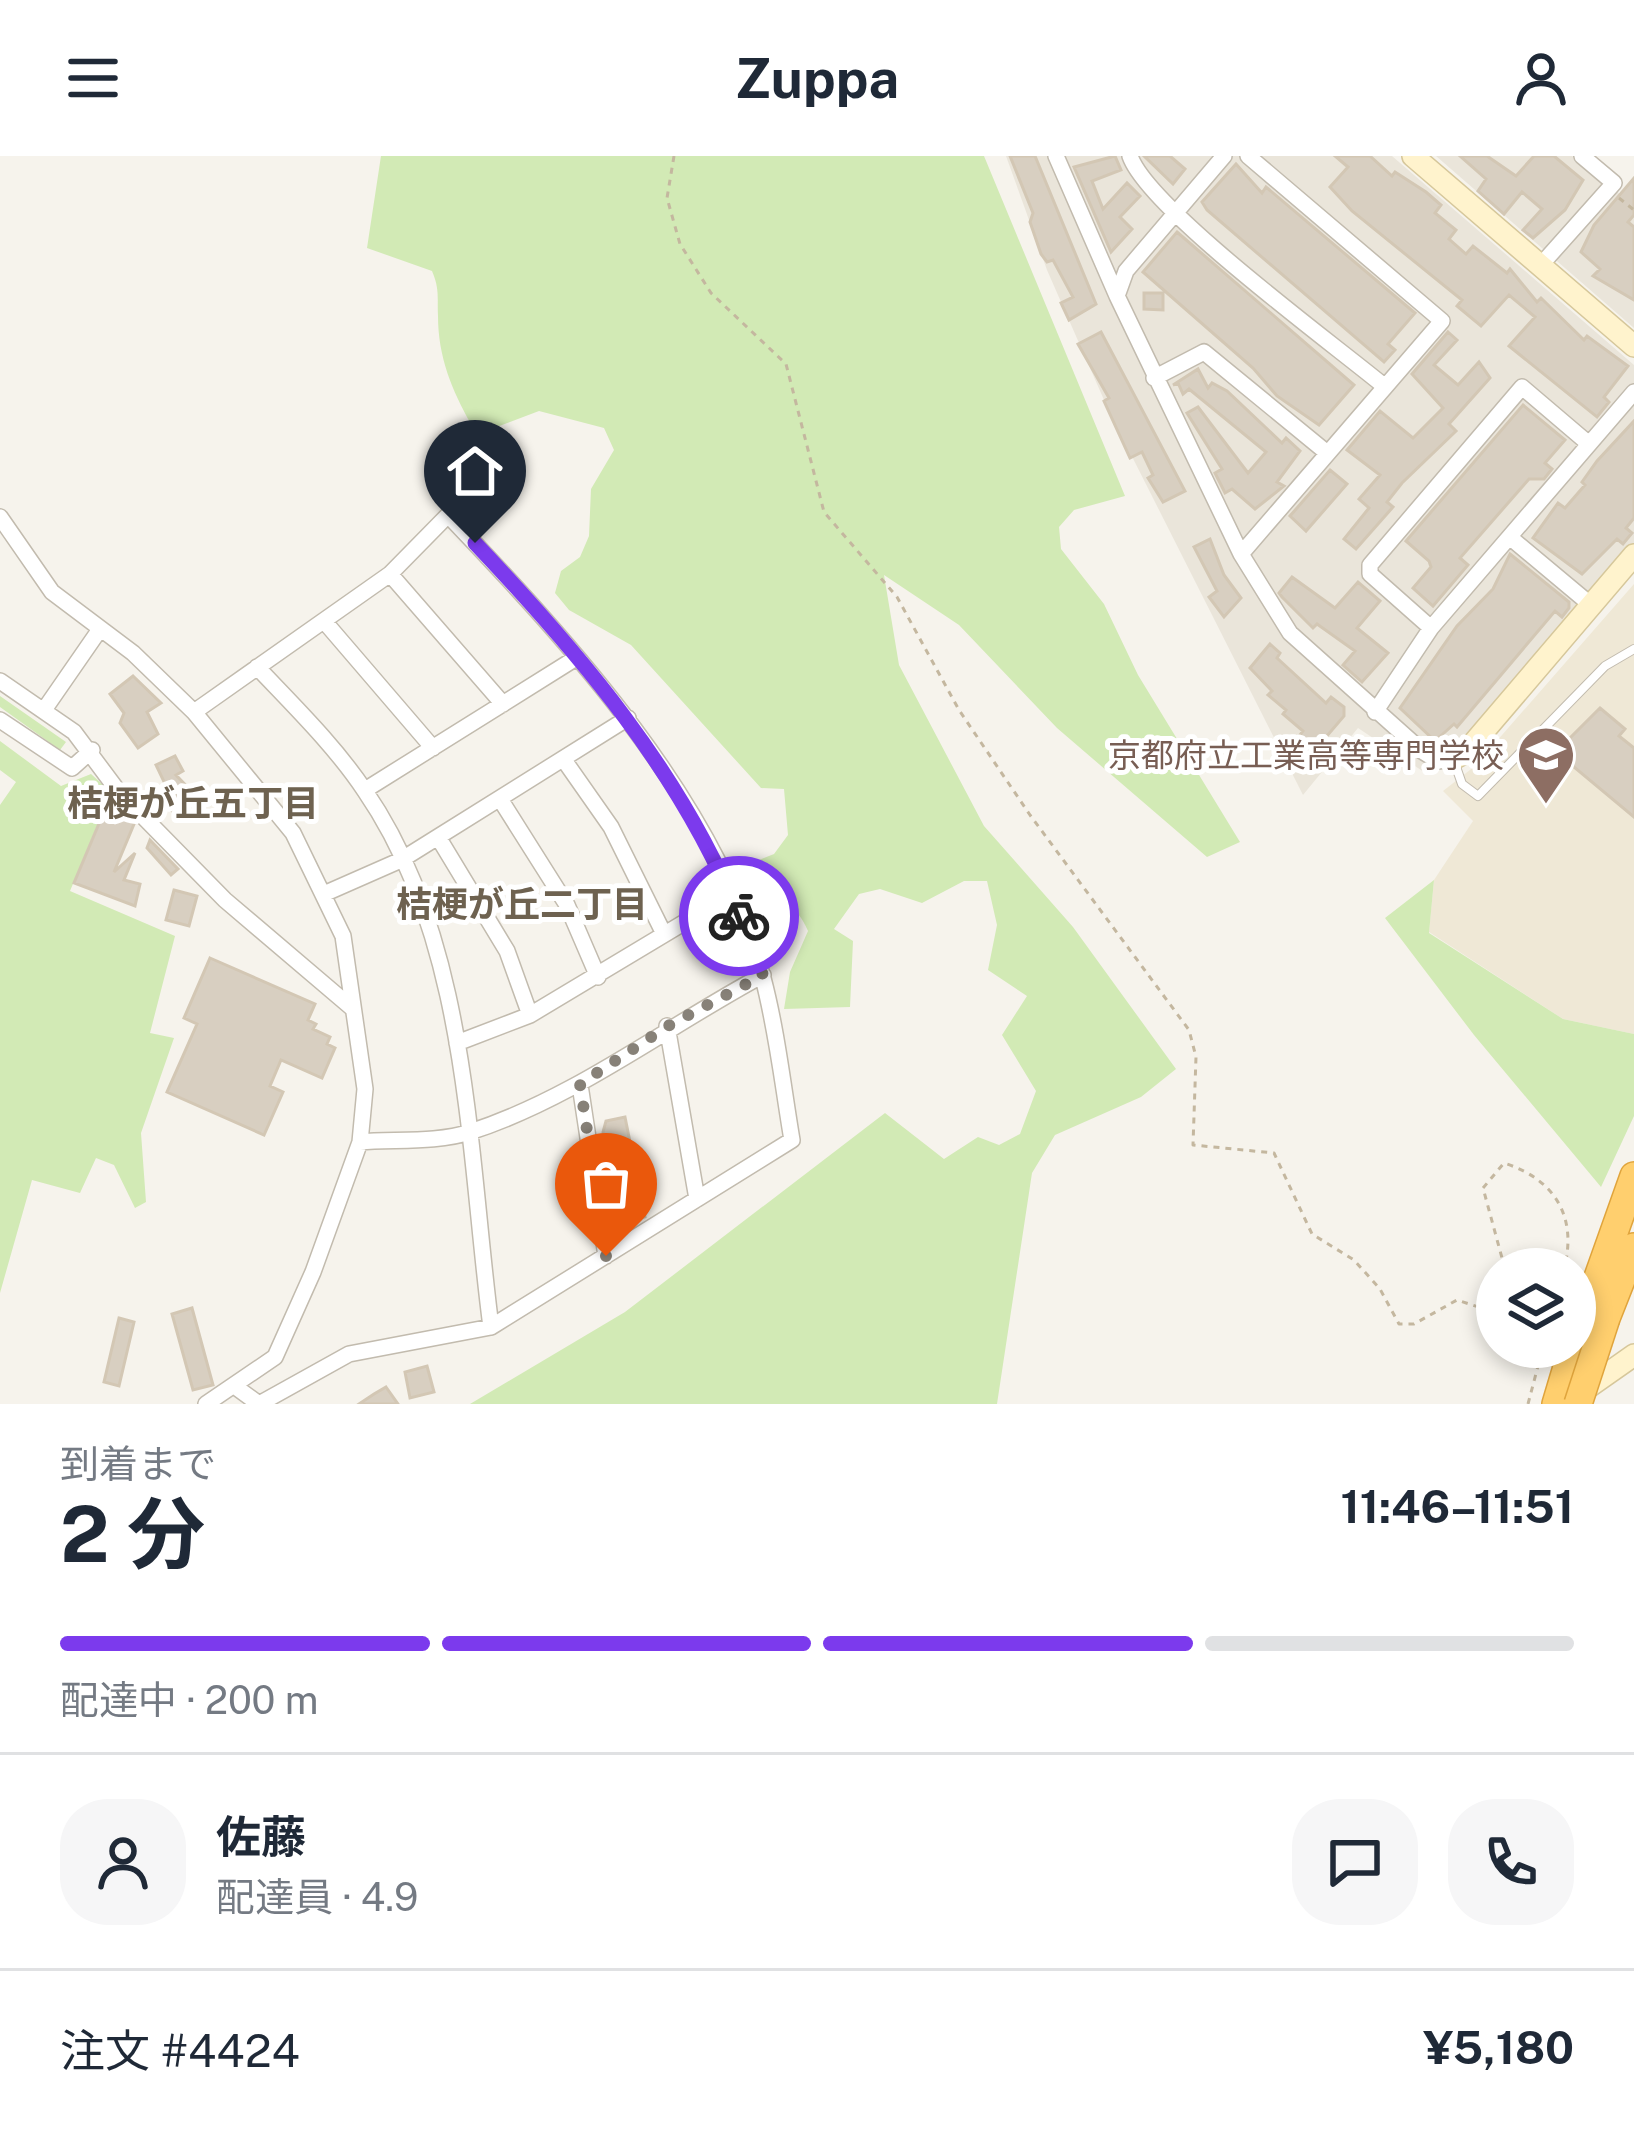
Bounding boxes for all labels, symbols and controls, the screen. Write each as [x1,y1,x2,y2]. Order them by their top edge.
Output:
icon: menu [60,45,126,111]
icon: person [1508,45,1574,111]
text: Zuppa [735,47,899,110]
pin [424,420,526,543]
icon: home [442,438,508,504]
school or university icon: 京都府立工業高等専門学校 [1515,724,1577,806]
place label: 京都府立工業高等専門学校 [1108,736,1504,774]
district label: 桔梗が丘五丁目 [67,782,319,824]
courier [679,856,799,976]
district label: 桔梗が丘二丁目 [396,883,648,925]
icon: bike [706,883,772,949]
pin [555,1133,657,1256]
icon: bag [573,1151,639,1217]
map controls [1476,1248,1596,1368]
button: layers [1476,1248,1596,1368]
text: 到着まで [60,1441,216,1487]
text: 11:46–11:51 [1340,1480,1574,1533]
text: 2 分 [60,1488,205,1580]
text: 配達中 · 200 m [60,1677,319,1723]
button: person [60,1799,186,1925]
button: chat [1292,1799,1418,1925]
button: phone [1448,1799,1574,1925]
text: 佐藤 [216,1810,306,1863]
text: 配達員 · 4.9 [216,1874,418,1920]
text: ¥5,180 [1423,2021,1574,2074]
text: 注文 #4424 [60,2024,300,2077]

